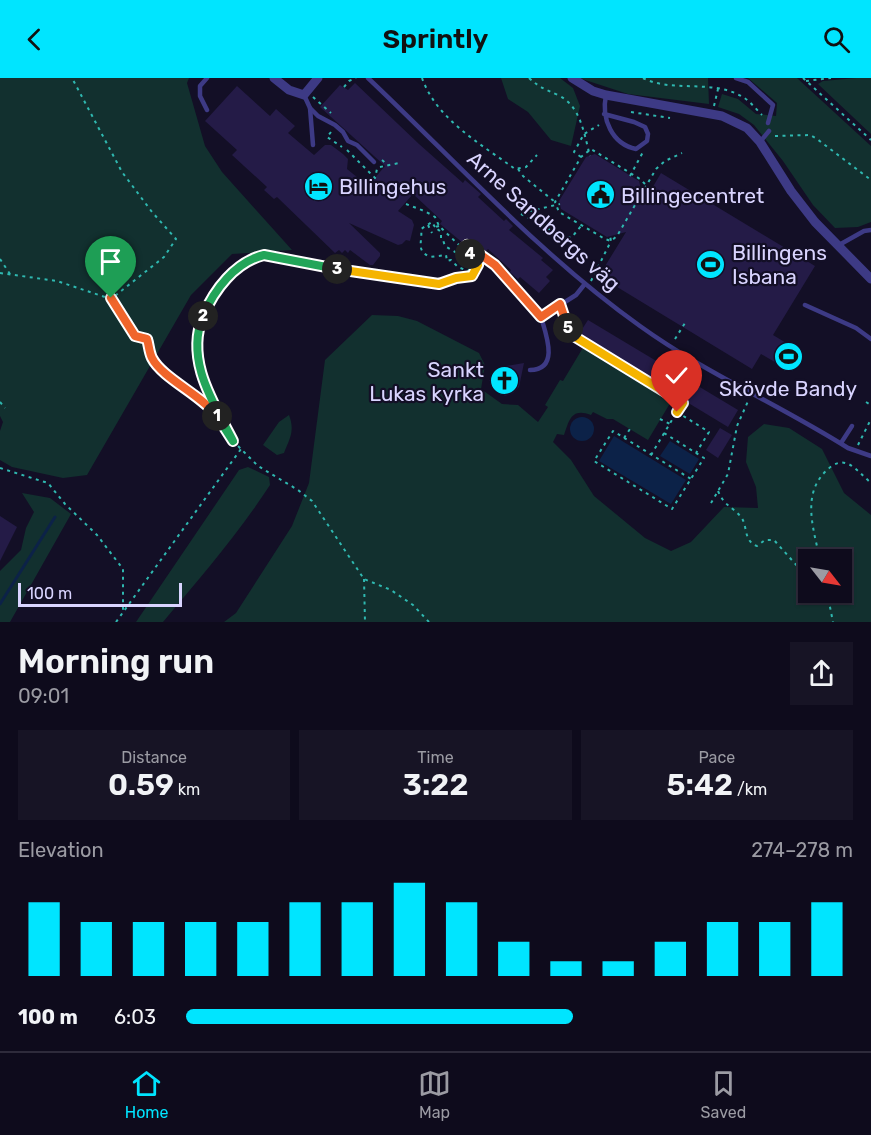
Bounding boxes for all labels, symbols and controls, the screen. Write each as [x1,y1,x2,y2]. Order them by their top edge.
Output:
icon: back [18,23,51,56]
text: Sprintly [383,23,488,55]
icon: search [820,23,853,56]
street label: Arne Sandbergs väg [463,146,625,296]
hotel icon: Billingehus [302,170,334,202]
place label: Billingehus [339,174,447,199]
public building icon: Billingecentret [584,179,616,211]
place label: Billingecentret [621,183,764,208]
pin [85,236,136,298]
pin: 4 [455,239,485,269]
place label: Billingens Isbana [732,240,827,289]
text: 4 [465,244,475,263]
icon: arrive [94,245,127,278]
sports icon: Billingens Isbana [695,248,727,280]
pin: 3 [322,254,352,284]
text: 3 [332,259,342,278]
pin: 2 [188,301,218,331]
text: 2 [198,306,208,325]
pin: 5 [553,313,583,343]
text: 5 [563,318,573,337]
sports icon: Skövde Bandy [772,341,804,373]
pin [651,350,702,412]
place label: Sankt Lukas kyrka [369,357,484,406]
icon: check [660,359,693,392]
church icon: Sankt Lukas kyrka [489,365,521,397]
place label: Skövde Bandy [719,376,857,401]
pin: 1 [202,401,232,431]
text: 1 [213,406,221,425]
north arrow [798,549,852,603]
map controls [798,549,852,603]
scale bar [18,580,182,608]
text: 100 m [27,584,72,603]
text: Morning run [18,642,214,681]
button: share [790,642,853,705]
text: 09:01 [18,684,69,708]
text: Distance [121,748,187,767]
text: Time [417,748,454,767]
text: Pace [698,748,735,767]
text: 0.59 [108,767,174,803]
text: 3:22 [403,767,468,803]
text: 5:42 [667,767,733,803]
text: km [174,780,200,799]
text: /km [733,780,767,799]
text: Elevation [18,838,104,862]
text: 274–278 m [751,838,853,862]
text: 100 m [18,1005,78,1029]
text: 6:03 [114,1005,156,1029]
tab: Home [125,1067,169,1122]
tab: Map [418,1067,451,1122]
tab: Saved [701,1067,746,1122]

